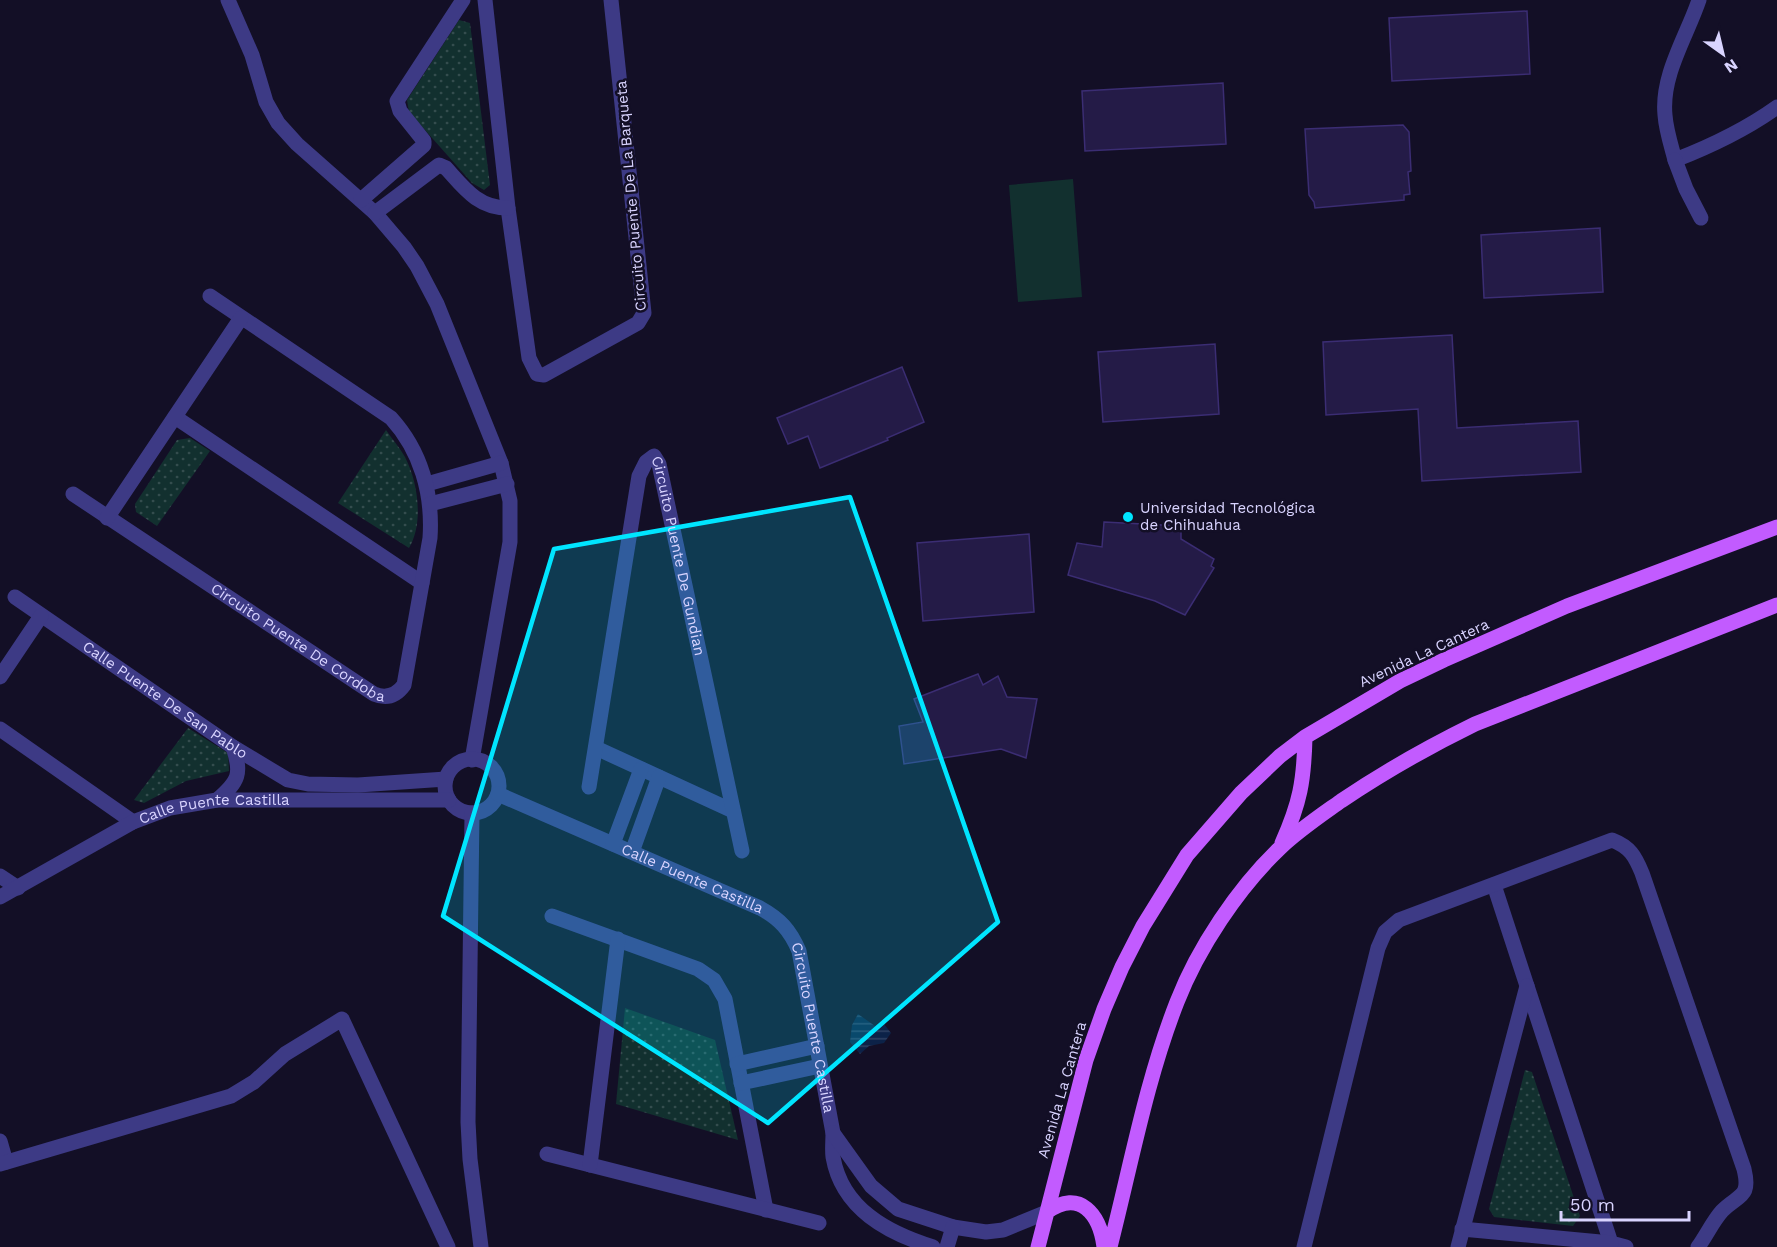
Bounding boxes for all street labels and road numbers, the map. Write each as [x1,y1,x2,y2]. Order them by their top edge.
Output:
street label: Circuito Puente De La Barqueta [612,79,650,312]
street label: Circuito Puente De Gundian [647,452,709,657]
street label: Circuito Puente De Cordoba [208,579,387,706]
street label: Avenida La Cantera [1356,615,1492,691]
street label: Calle Puente De San Pablo [79,637,251,763]
street label: Calle Puente Castilla [136,791,290,828]
street label: Calle Puente Castilla [619,840,766,918]
street label: Circuito Puente Castilla [787,939,838,1115]
street label: Avenida La Cantera [1034,1019,1090,1160]

